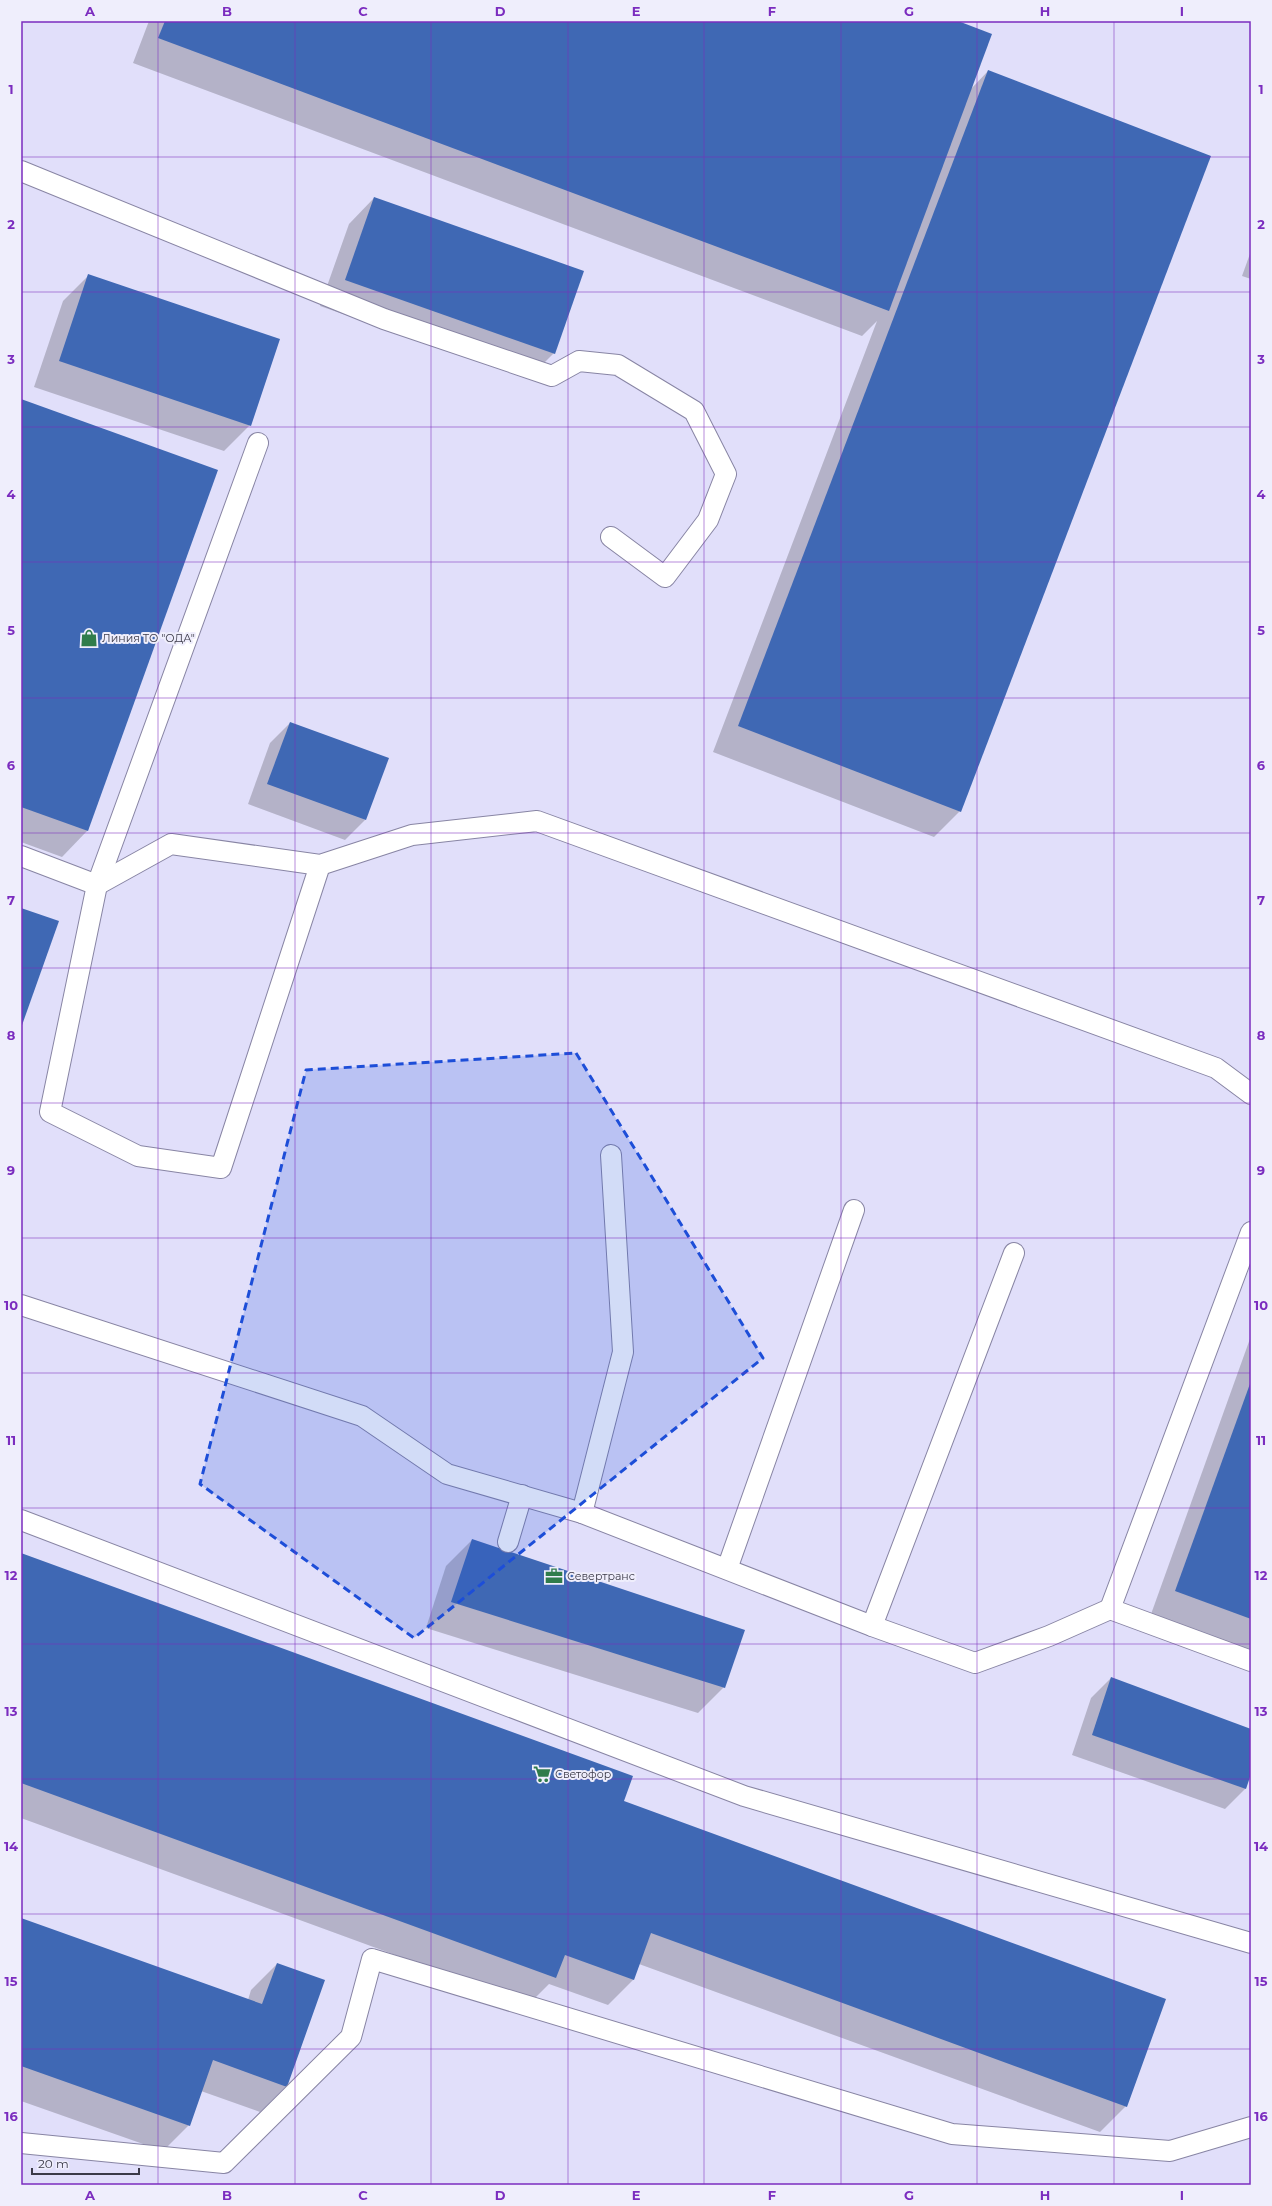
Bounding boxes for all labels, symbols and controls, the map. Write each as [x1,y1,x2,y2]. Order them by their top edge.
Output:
text: A [84,3,96,19]
text: B [222,3,232,19]
text: C [358,3,368,19]
text: D [495,3,506,19]
text: E [632,3,641,19]
text: F [768,3,776,19]
text: G [904,3,914,19]
text: H [1040,3,1050,19]
text: I [1180,3,1184,19]
text: 1 [8,81,14,97]
text: 1 [1258,81,1264,97]
text: 2 [7,216,15,232]
text: 2 [1257,216,1265,232]
text: 3 [6,351,15,367]
text: 3 [1256,351,1265,367]
text: 4 [7,486,16,502]
text: 4 [1257,486,1266,502]
text: 5 [7,622,15,638]
text: 5 [1257,622,1265,638]
shop icon: Линия ТО "ОДА" [79,628,99,648]
place label: Линия ТО "ОДА" [102,631,195,645]
text: 6 [7,757,16,773]
text: 6 [1257,757,1266,773]
text: 7 [7,892,15,908]
text: 7 [1257,892,1265,908]
text: 8 [7,1027,16,1043]
text: 8 [1257,1027,1266,1043]
text: 9 [7,1162,15,1178]
text: 9 [1257,1162,1265,1178]
text: 10 [4,1297,18,1313]
text: 10 [1254,1297,1268,1313]
text: 11 [6,1432,16,1448]
text: 11 [1256,1432,1266,1448]
office icon: Севертранс [544,1566,564,1586]
text: 12 [5,1567,18,1583]
text: 12 [1255,1567,1268,1583]
place label: Севертранс [567,1569,635,1583]
text: 13 [5,1703,18,1719]
text: 13 [1255,1703,1268,1719]
supermarket icon: Светофор [532,1764,552,1784]
place label: Светофор [555,1767,611,1781]
text: 14 [4,1838,18,1854]
text: 14 [1254,1838,1268,1854]
text: 15 [5,1973,18,1989]
text: 15 [1255,1973,1268,1989]
text: 16 [4,2108,18,2124]
text: 16 [1254,2108,1268,2124]
scale bar [32,2150,139,2176]
text: 20 m [38,2156,69,2171]
text: A [84,2187,96,2203]
text: B [222,2187,232,2203]
text: C [358,2187,368,2203]
text: D [495,2187,506,2203]
text: E [632,2187,641,2203]
text: F [768,2187,776,2203]
text: G [904,2187,914,2203]
text: H [1040,2187,1050,2203]
text: I [1180,2187,1184,2203]

